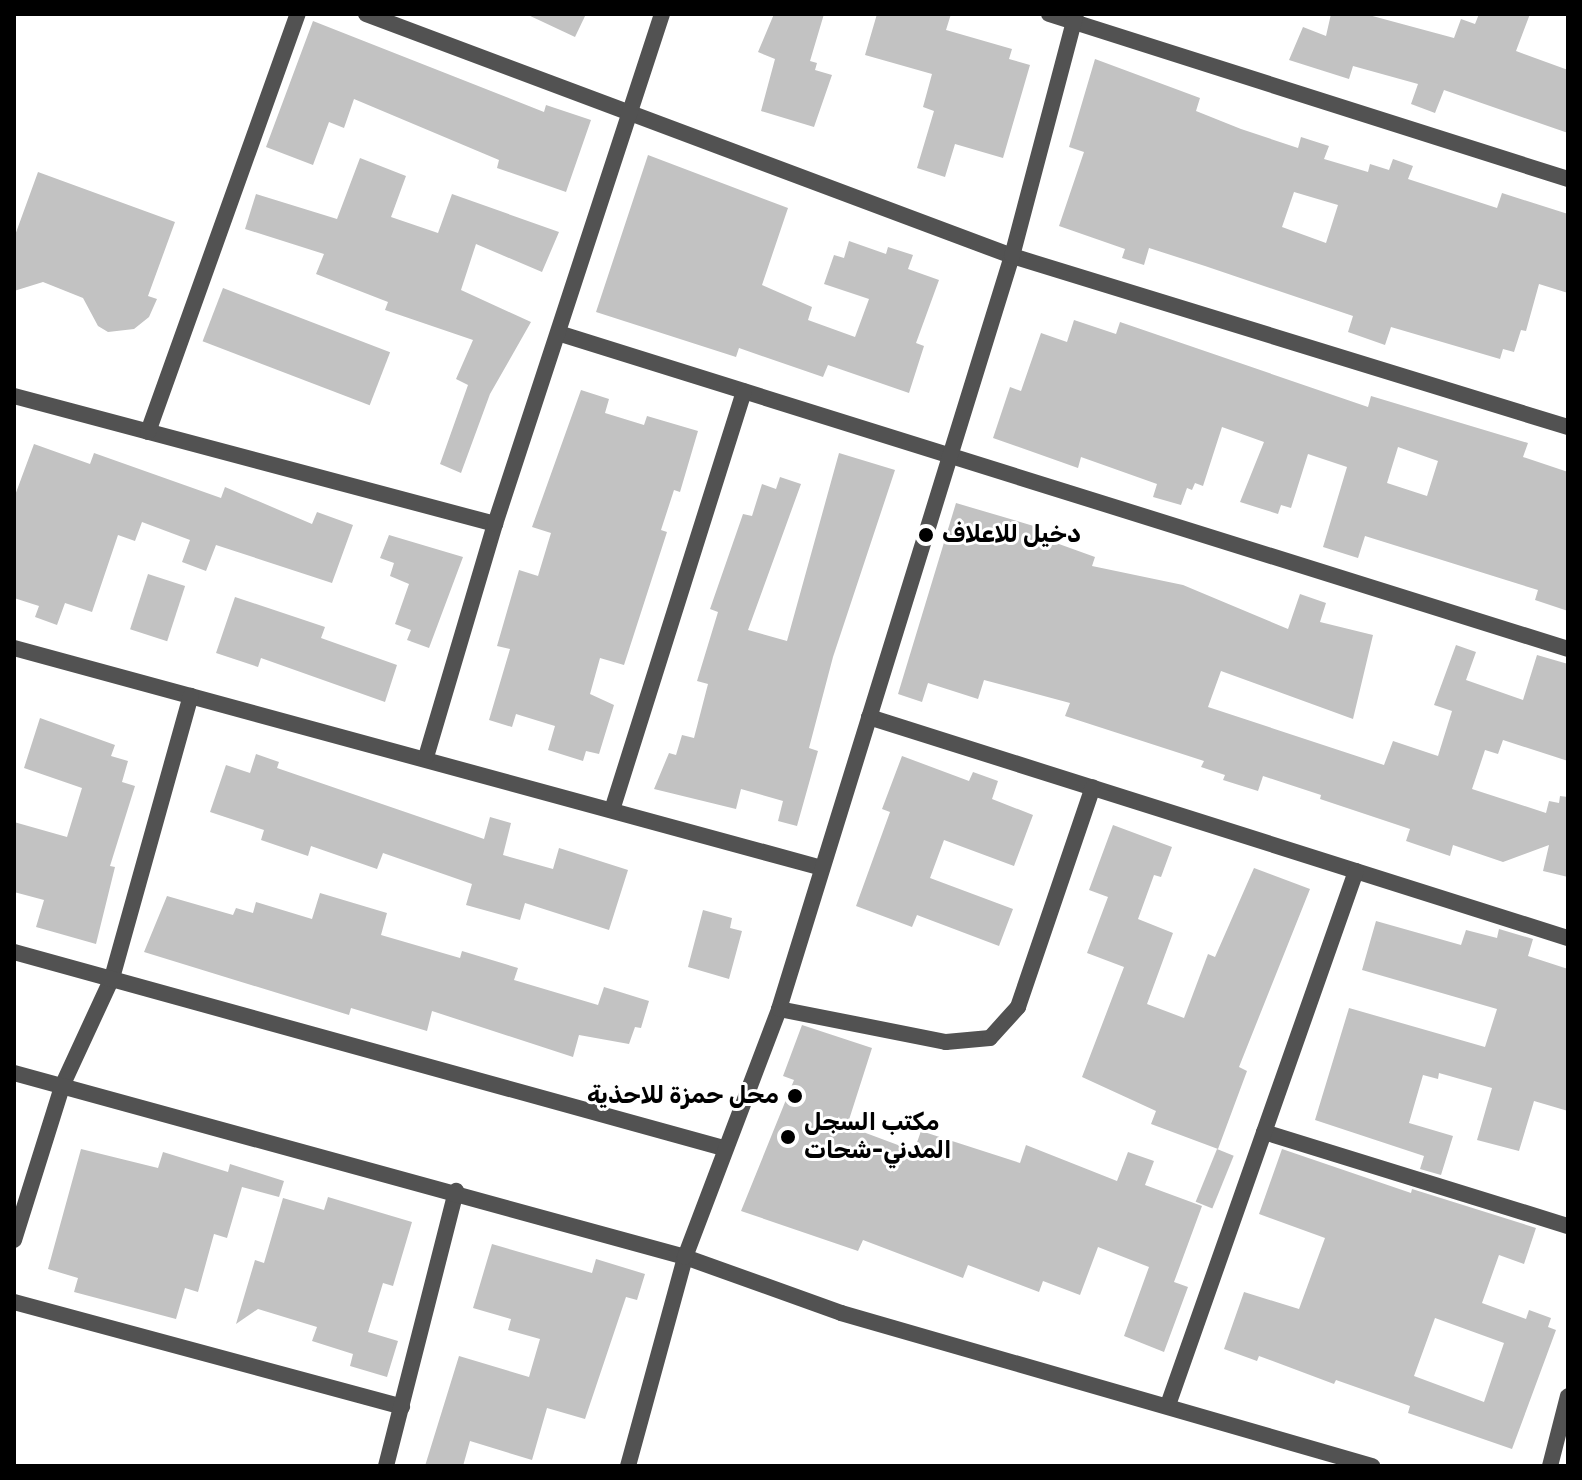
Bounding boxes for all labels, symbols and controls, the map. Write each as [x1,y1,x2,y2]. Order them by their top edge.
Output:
place label: دخيل للاعلاف [942,521,1081,549]
marker: دخيل للاعلاف [917,526,935,544]
place label: محل حمزة للاحذية [587,1082,779,1110]
marker: محل حمزة للاحذية [786,1087,804,1105]
place label: مكتب السجل المدني-شحات [804,1109,952,1165]
marker: مكتب السجل المدني-شحات [779,1128,797,1146]

